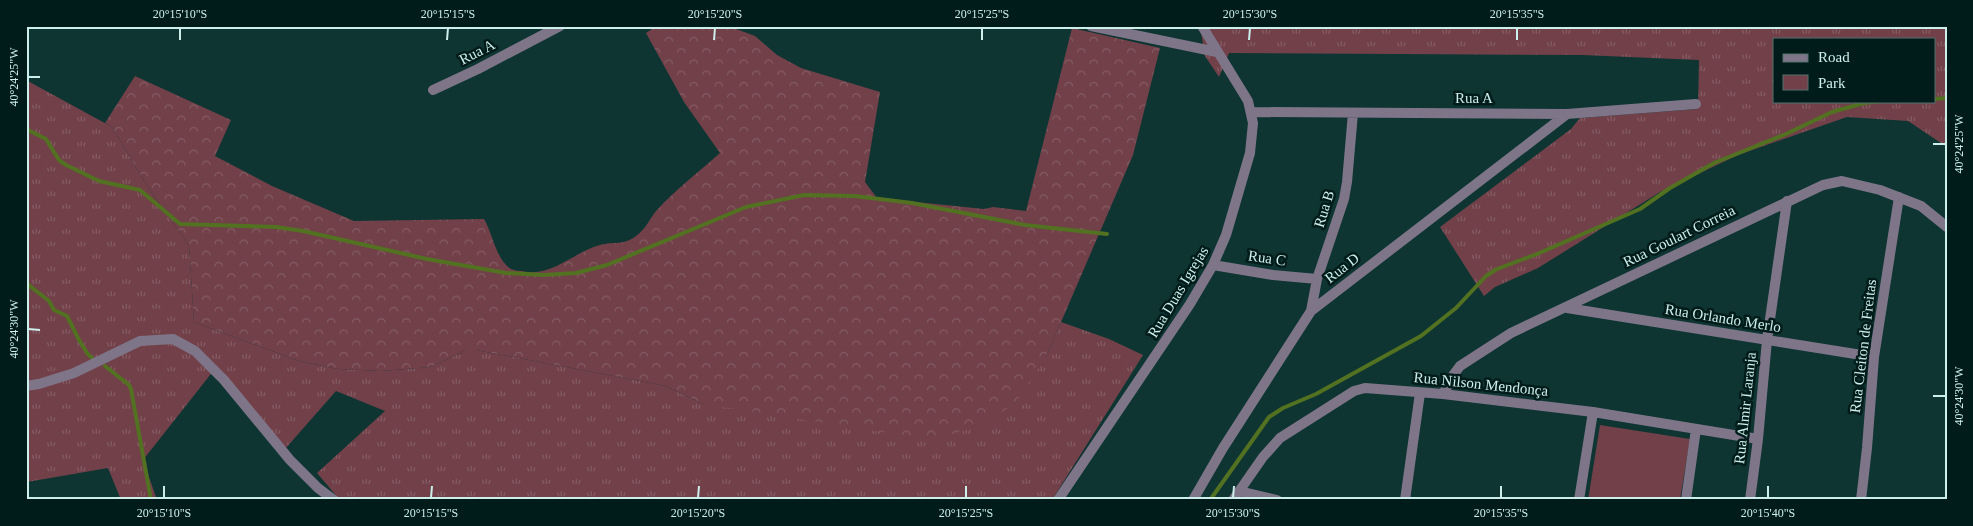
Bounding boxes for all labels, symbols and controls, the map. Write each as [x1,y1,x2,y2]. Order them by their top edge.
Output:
text: 20°15'10"S [153,7,207,21]
text: 20°15'15"S [421,7,475,21]
text: 20°15'20"S [688,7,742,21]
text: 20°15'25"S [955,7,1009,21]
text: 20°15'30"S [1223,7,1277,21]
text: 20°15'35"S [1490,7,1544,21]
street label: Rua A [456,36,498,68]
legend [1773,38,1936,102]
text: 40°24'25"W [7,47,21,107]
text: Road [1818,49,1850,65]
text: Park [1818,75,1846,91]
street label: Rua A [1455,90,1493,106]
text: 40°24'25"W [1952,114,1966,174]
street label: Rua B [1311,189,1337,229]
street label: Rua Goulart Correia [1620,202,1738,270]
street label: Rua Duas Igrejas [1145,243,1212,340]
street label: Rua C [1247,247,1287,269]
street label: Rua D [1322,250,1362,286]
street label: Rua Cleiton de Freitas [1847,278,1879,414]
text: 40°24'30"W [7,299,21,359]
street label: Rua Orlando Merlo [1664,301,1782,335]
street label: Rua Almir Laranja [1731,351,1759,465]
text: 40°24'30"W [1952,366,1966,426]
street label: Rua Nilson Mendonça [1413,369,1549,399]
text: 20°15'10"S [137,506,191,520]
text: 20°15'15"S [404,506,458,520]
text: 20°15'20"S [671,506,725,520]
text: 20°15'25"S [939,506,993,520]
text: 20°15'30"S [1206,506,1260,520]
text: 20°15'35"S [1474,506,1528,520]
text: 20°15'40"S [1741,506,1795,520]

